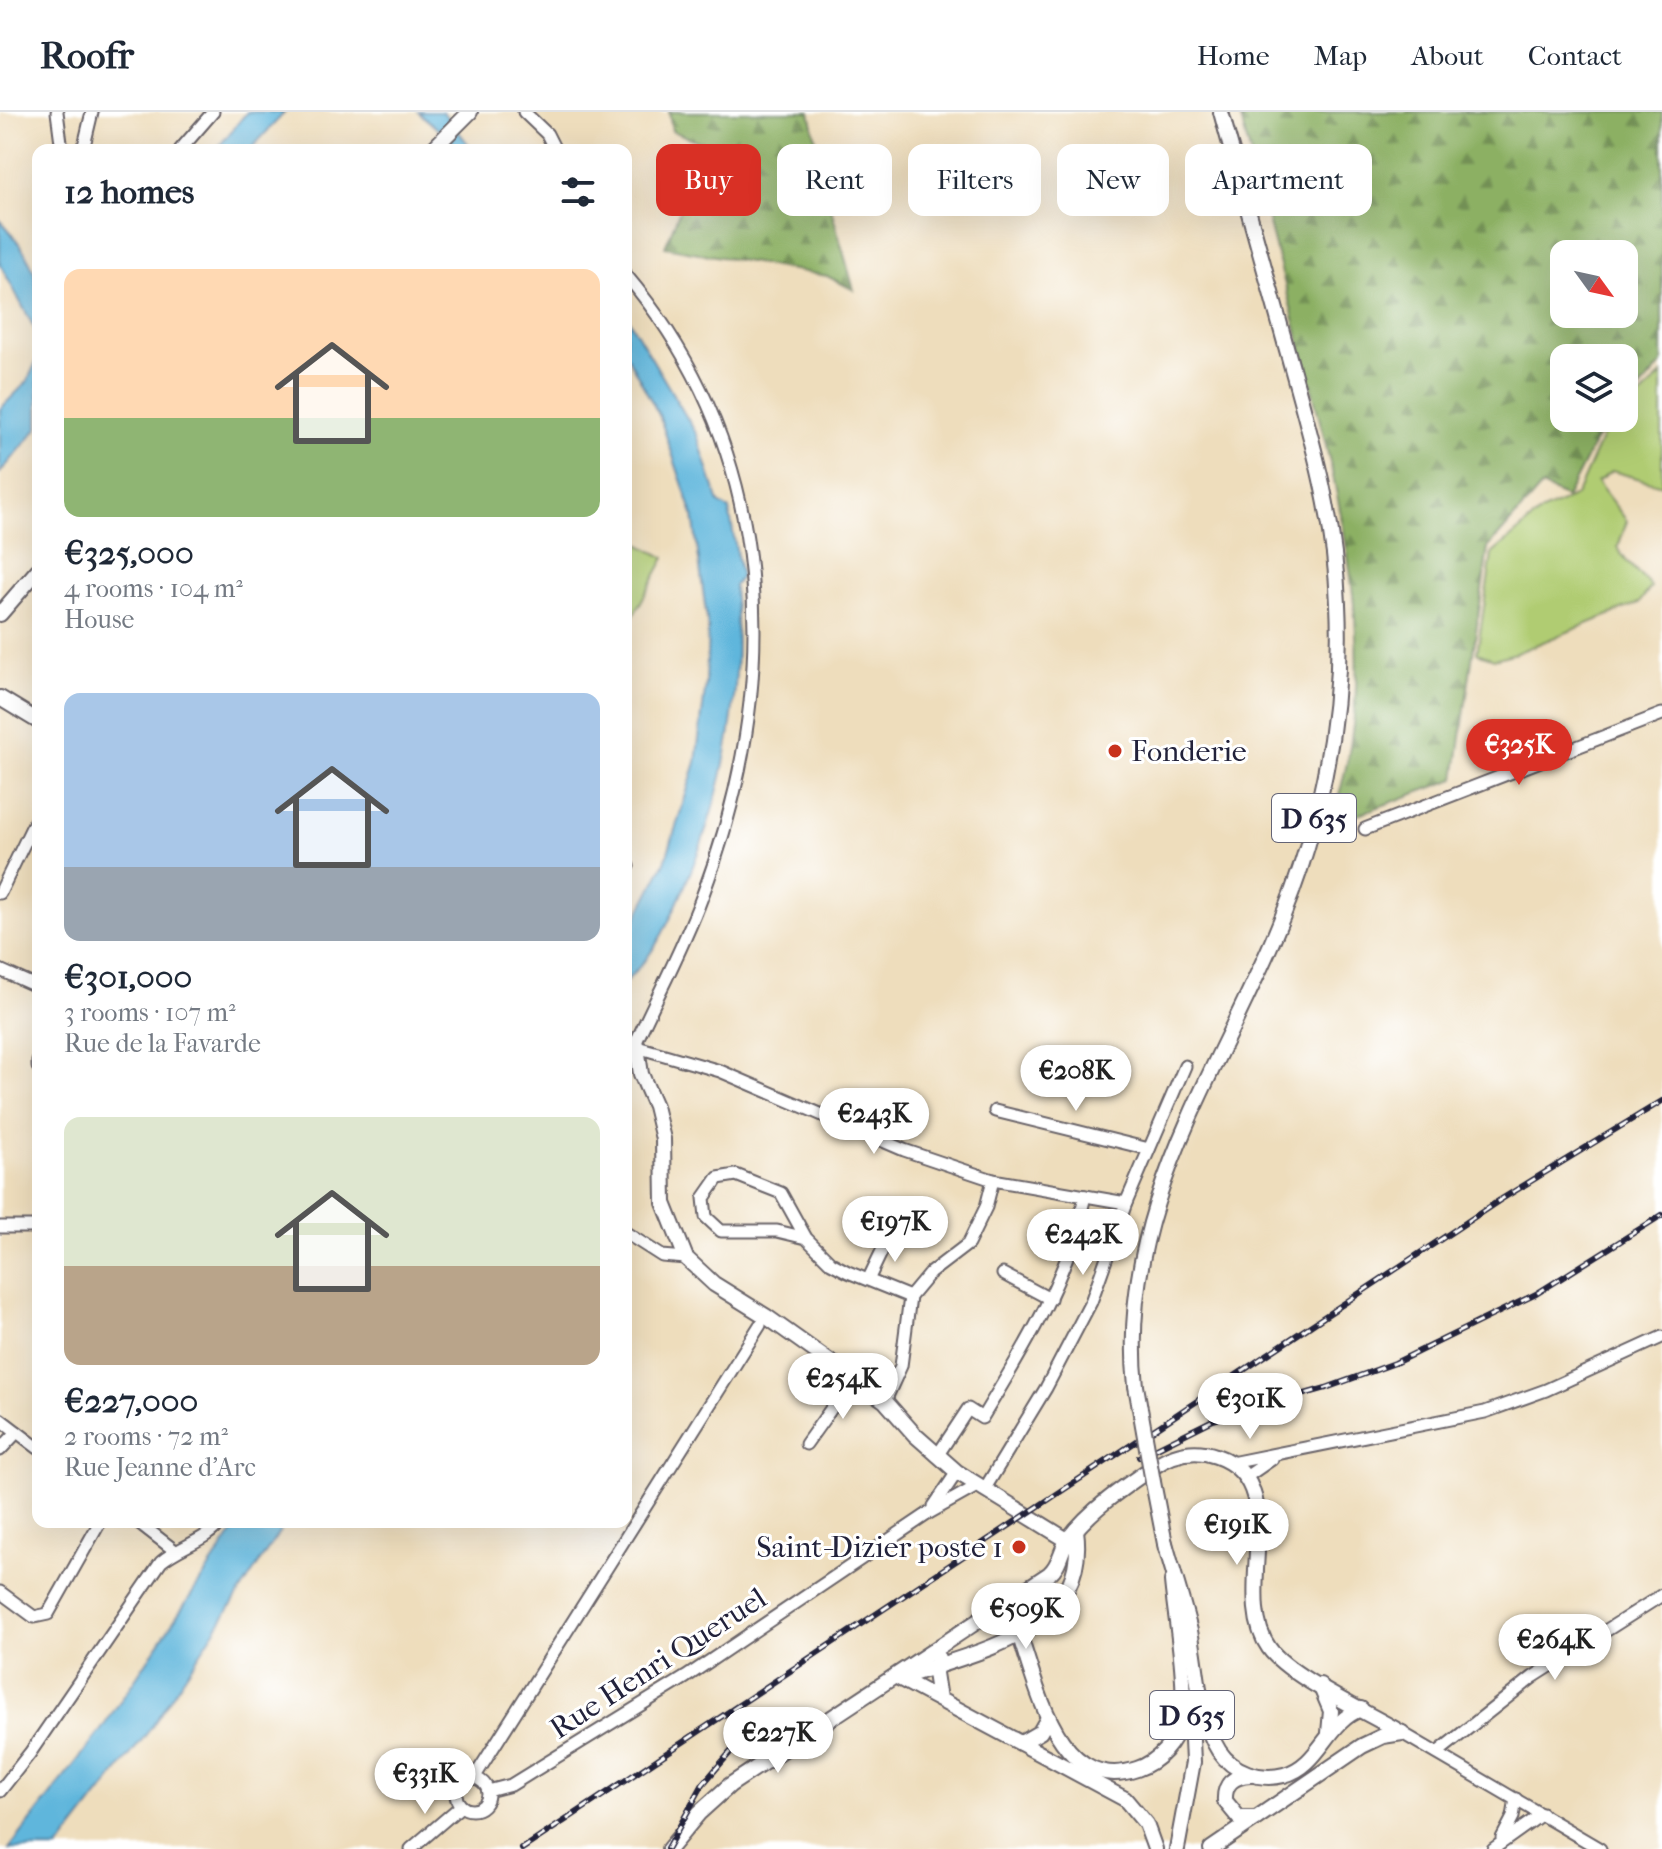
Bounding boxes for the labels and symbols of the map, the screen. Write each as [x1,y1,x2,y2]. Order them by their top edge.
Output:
north arrow [1550,240,1638,328]
pin: €325K [1463,719,1575,787]
place label: Fonderie [1131,734,1247,769]
marker: Fonderie [1106,742,1124,760]
road number: D 635 [1272,794,1356,842]
pin: €208K [1020,1045,1132,1113]
pin: €243K [818,1088,930,1156]
pin: €197K [839,1196,951,1264]
pin: €242K [1027,1209,1139,1277]
pin: €254K [787,1353,899,1421]
pin: €301K [1194,1373,1306,1441]
pin: €191K [1181,1499,1293,1567]
place label: Saint-Dizier poste 1 [756,1530,1003,1565]
marker: Saint-Dizier poste 1 [1010,1538,1028,1556]
street label: Rue Henri Queruel [544,1580,773,1746]
pin: €509K [970,1583,1082,1651]
pin: €264K [1499,1614,1611,1682]
road number: D 635 [1150,1691,1234,1739]
pin: €227K [722,1707,834,1775]
pin: €331K [369,1748,481,1816]

